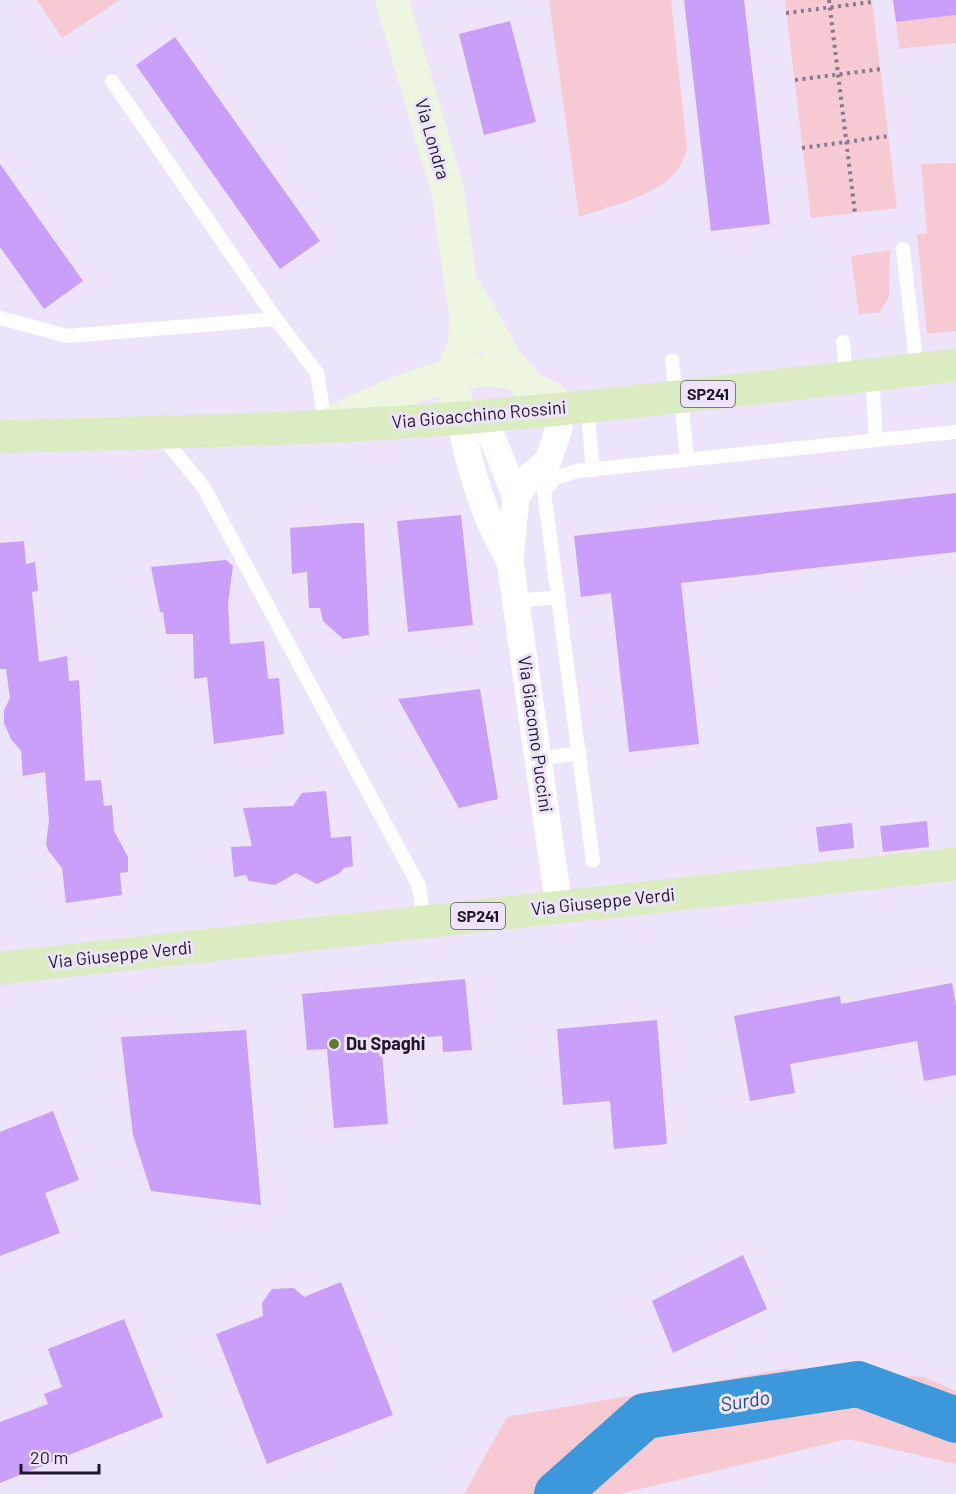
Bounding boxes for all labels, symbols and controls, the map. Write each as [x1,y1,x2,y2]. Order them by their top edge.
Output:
street label: Via Londra [411,96,455,182]
road number: SP241 [681,381,735,407]
street label: Via Gioacchino Rossini [391,395,567,433]
street label: Via Giacomo Puccini [514,654,558,814]
street label: Via Giuseppe Verdi [530,883,676,920]
road number: SP241 [451,903,505,929]
street label: Via Giuseppe Verdi [47,936,193,973]
place label: Du Spaghi [346,1032,425,1054]
marker: Du Spaghi [327,1037,341,1051]
water label: Surdo [718,1384,771,1416]
scale bar [21,1437,99,1475]
text: 20 m [30,1446,68,1468]

